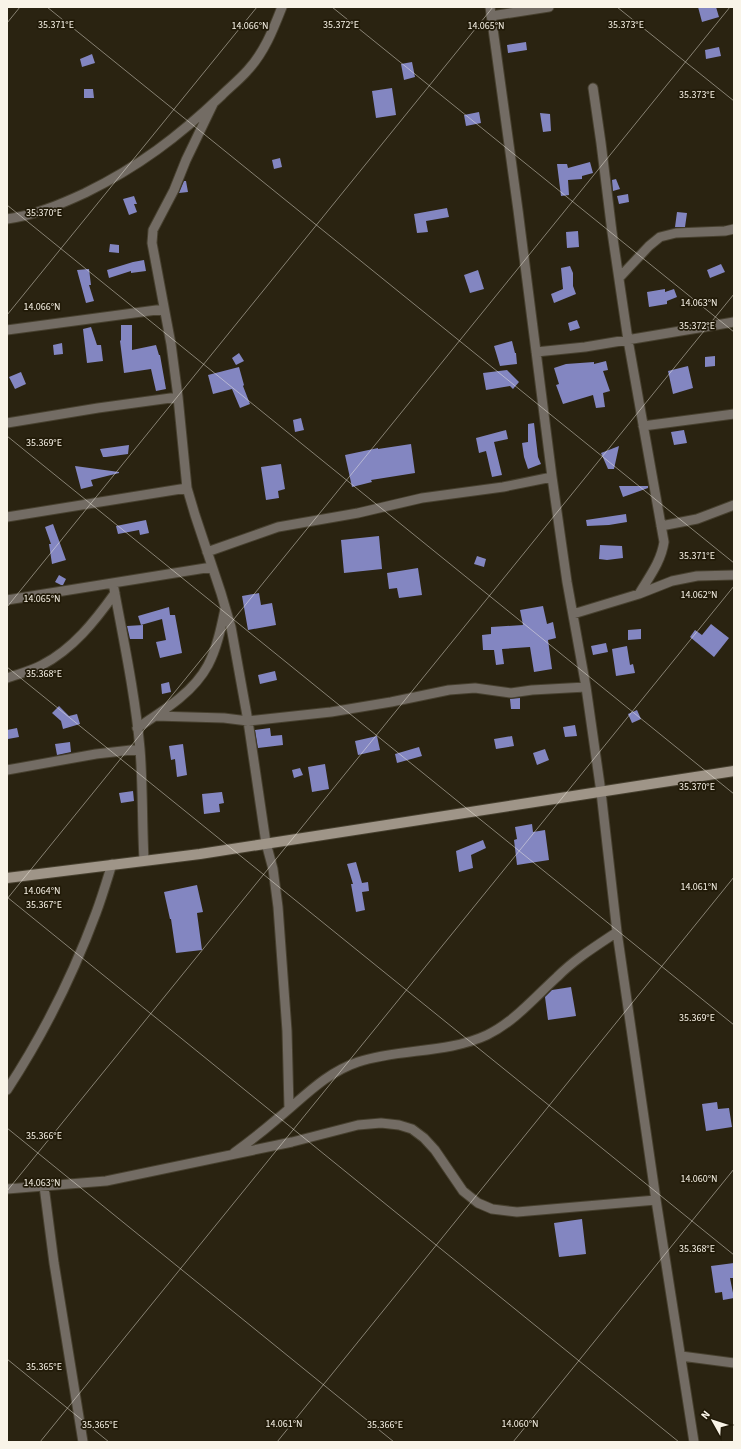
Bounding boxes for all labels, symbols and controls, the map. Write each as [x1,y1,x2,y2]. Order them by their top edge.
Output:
text: 35.371°E [38,18,74,32]
text: 35.372°E [323,18,359,32]
text: 35.373°E [608,18,644,32]
text: 14.066°N [231,19,269,33]
text: 14.065°N [467,19,505,33]
text: 35.373°E [679,88,715,102]
text: 35.370°E [26,206,62,220]
text: 14.063°N [680,296,718,310]
text: 14.066°N [23,300,61,314]
text: 35.372°E [679,319,715,333]
text: 35.369°E [26,436,62,450]
text: 35.371°E [679,549,715,563]
text: 14.062°N [680,588,718,602]
text: 14.065°N [23,592,61,606]
text: 35.368°E [26,667,62,681]
text: 35.370°E [679,780,715,794]
text: 14.061°N [680,880,718,894]
text: 14.064°N [23,884,61,898]
text: 35.367°E [26,898,62,912]
text: 35.369°E [679,1011,715,1025]
text: 35.366°E [26,1129,62,1143]
text: 14.060°N [680,1172,718,1186]
text: 14.063°N [23,1176,61,1190]
text: 35.368°E [679,1242,715,1256]
text: 35.365°E [26,1360,62,1374]
north arrow [693,1401,733,1441]
text: N [697,1407,714,1423]
text: 14.061°N [265,1417,303,1431]
text: 14.060°N [501,1417,539,1431]
text: 35.365°E [82,1418,118,1432]
text: 35.366°E [367,1418,403,1432]

